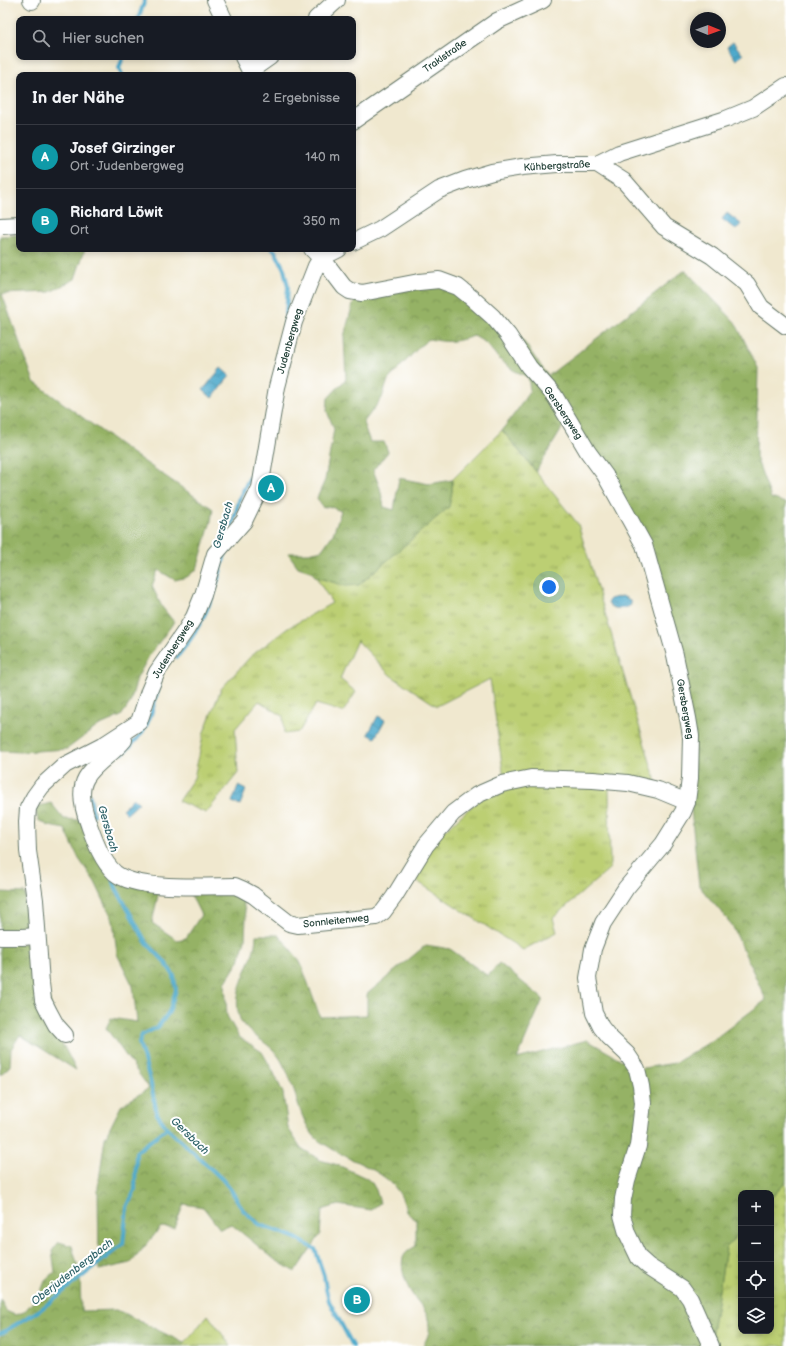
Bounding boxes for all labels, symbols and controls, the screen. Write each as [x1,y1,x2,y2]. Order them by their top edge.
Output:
north arrow [690,12,726,48]
search box [16,16,356,60]
icon: search [30,27,52,49]
text: Hier suchen [62,29,144,48]
street label: Traklstraße [421,37,469,75]
text: In der Nähe [32,88,125,108]
text: 2 Ergebnisse [262,90,340,106]
text: Josef Girzinger [70,139,175,158]
text: A [41,149,49,165]
text: 140 m [305,149,340,165]
text: Ort · Judenbergweg [70,158,184,174]
street label: Kühbergstraße [523,158,591,174]
text: Richard Löwit [70,203,163,222]
text: B [40,213,50,229]
text: 350 m [303,213,340,229]
text: Ort [70,222,89,238]
street label: Judenbergweg [275,307,305,375]
street label: Gersbergweg [541,384,585,442]
pin: A [258,473,284,503]
water label: Gersbach [210,500,236,550]
your location [539,577,559,597]
street label: Judenbergweg [150,617,196,681]
street label: Gersbergweg [674,678,696,740]
water label: Gersbach [95,804,121,854]
street label: Sonnleitenweg [303,912,370,930]
water label: Gersbach [168,1115,212,1157]
map controls [738,1190,774,1334]
button: + [738,1190,774,1226]
button: − [738,1226,774,1262]
water label: Oberjudenbergbach [29,1236,115,1308]
button: locate [738,1262,774,1298]
pin: B [344,1285,370,1315]
button: layers [738,1298,774,1334]

